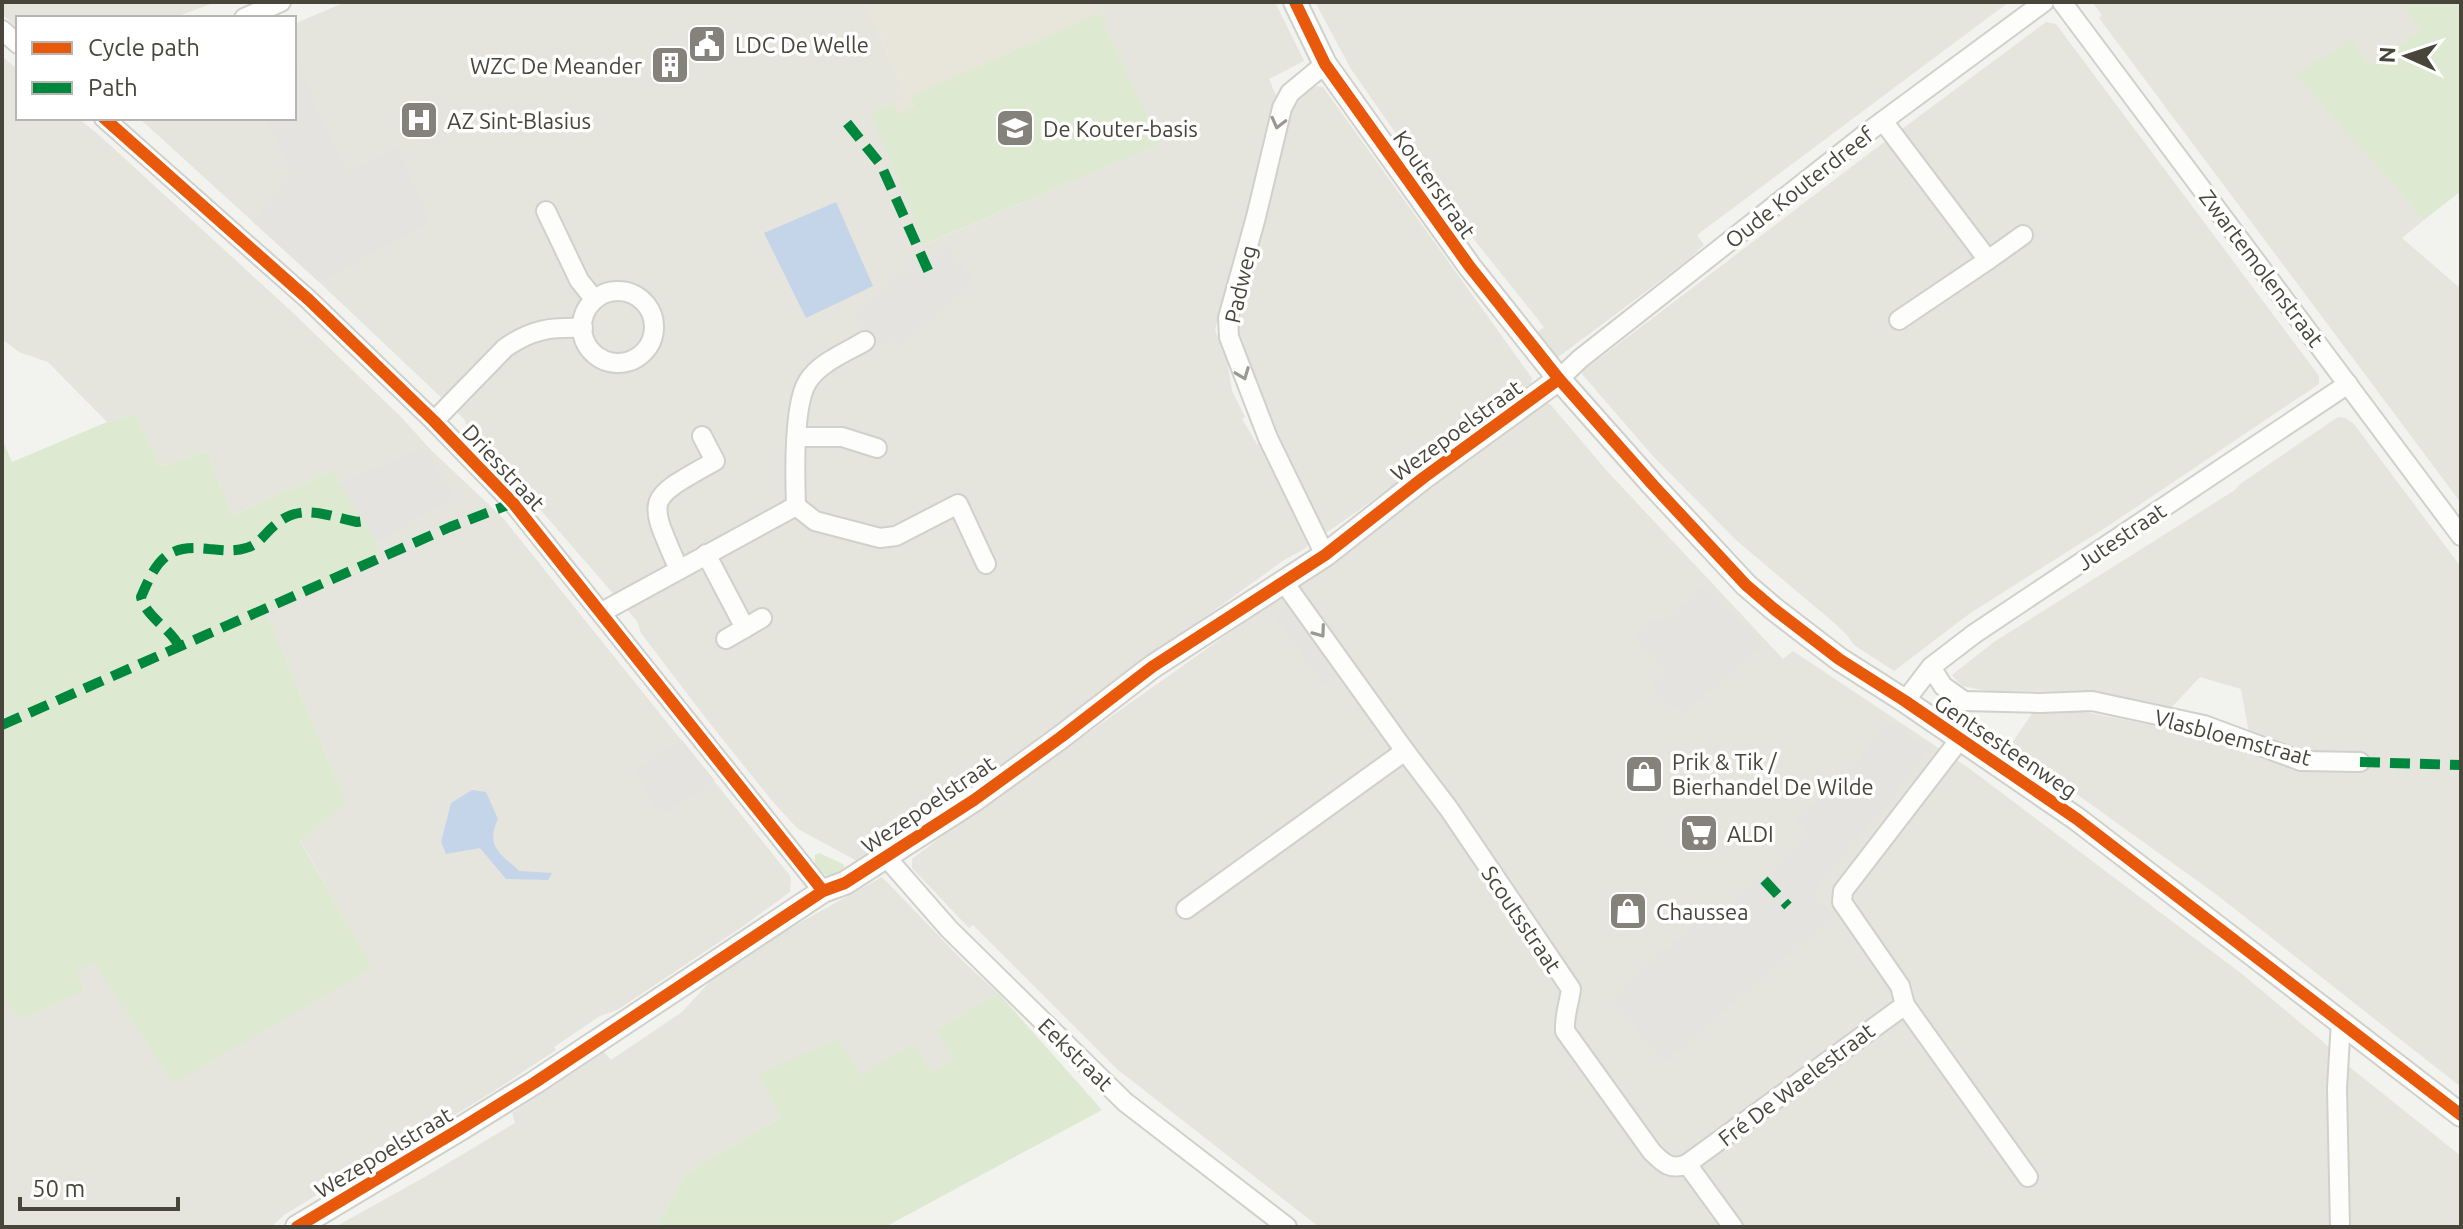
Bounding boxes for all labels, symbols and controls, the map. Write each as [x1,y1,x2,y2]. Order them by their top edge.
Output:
legend [16,16,296,120]
north arrow [2367,16,2447,96]
public building icon: LDC De Welle [686,23,728,65]
place label: LDC De Welle [735,32,869,57]
text: Cycle path [88,34,200,61]
building icon: WZC De Meander [649,44,691,86]
text: N [2374,46,2399,64]
place label: WZC De Meander [470,53,643,78]
text: Path [88,74,138,101]
hospital icon: AZ Sint-Blasius [398,99,440,141]
school or university icon: De Kouter-basis [994,107,1036,149]
place label: AZ Sint-Blasius [447,108,591,133]
place label: De Kouter-basis [1043,116,1198,141]
one-way arrow [1271,116,1288,130]
street label: Oude Kouterdreef [1720,121,1879,253]
street label: Kouterstraat [1389,125,1481,243]
street label: Zwartemolenstraat [2195,185,2329,352]
street label: Padweg [1219,243,1261,325]
one-way arrow [1233,366,1250,380]
street label: Wezepoelstraat [1386,374,1527,486]
street label: Driesstraat [458,419,550,516]
street label: Jutestraat [2072,497,2171,575]
one-way arrow [1310,623,1325,638]
street label: Gentsesteenweg [1930,689,2082,803]
street label: Vlasbloemstraat [2152,704,2314,770]
place label: Prik & Tik / Bierhandel De Wilde [1672,749,1874,799]
street label: Wezepoelstraat [856,750,1000,858]
shop icon: Prik & Tik / Bierhandel De Wilde [1623,753,1665,795]
supermarket icon: ALDI [1678,812,1720,854]
place label: ALDI [1727,821,1774,846]
street label: Scoutsstraat [1477,861,1567,977]
shop icon: Chaussea [1607,890,1649,932]
place label: Chaussea [1656,899,1748,924]
street label: Eekstraat [1034,1013,1119,1096]
street label: Fré De Waelestraat [1713,1017,1879,1151]
street label: Wezepoelstraat [310,1101,456,1203]
scale bar [20,1161,178,1211]
text: 50 m [32,1175,85,1202]

